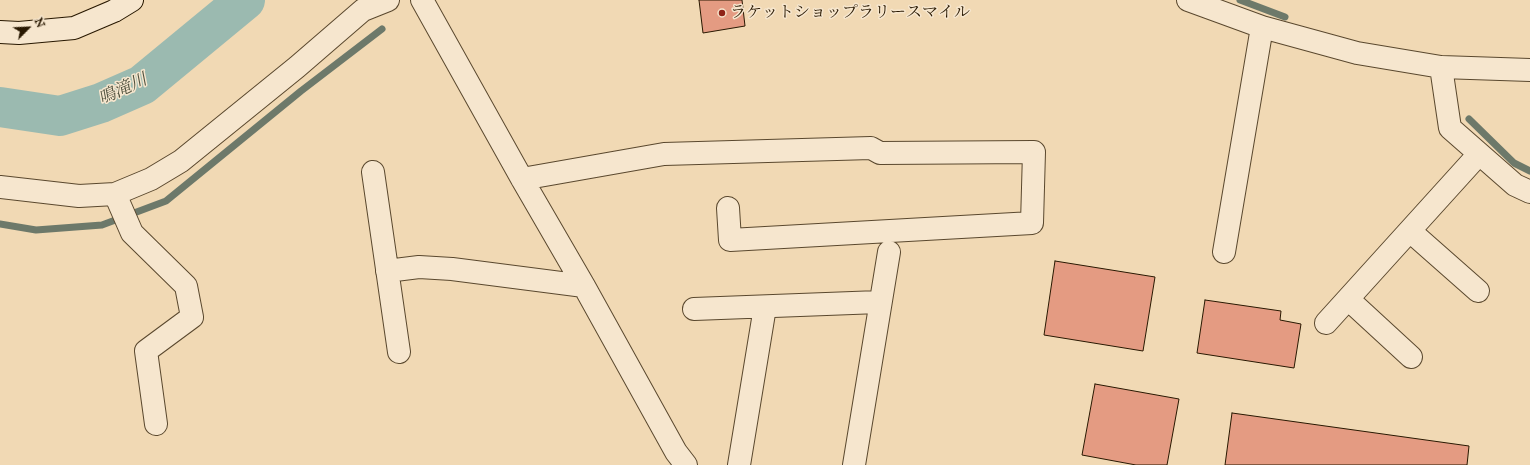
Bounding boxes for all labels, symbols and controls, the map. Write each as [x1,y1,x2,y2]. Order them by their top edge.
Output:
place label: ラケットショップラリースマイル [730,3,970,23]
north arrow [8,8,48,48]
marker: ラケットショップラリースマイル [717,8,727,18]
text: N [32,16,47,30]
water label: 鳴滝川 [96,70,150,110]

